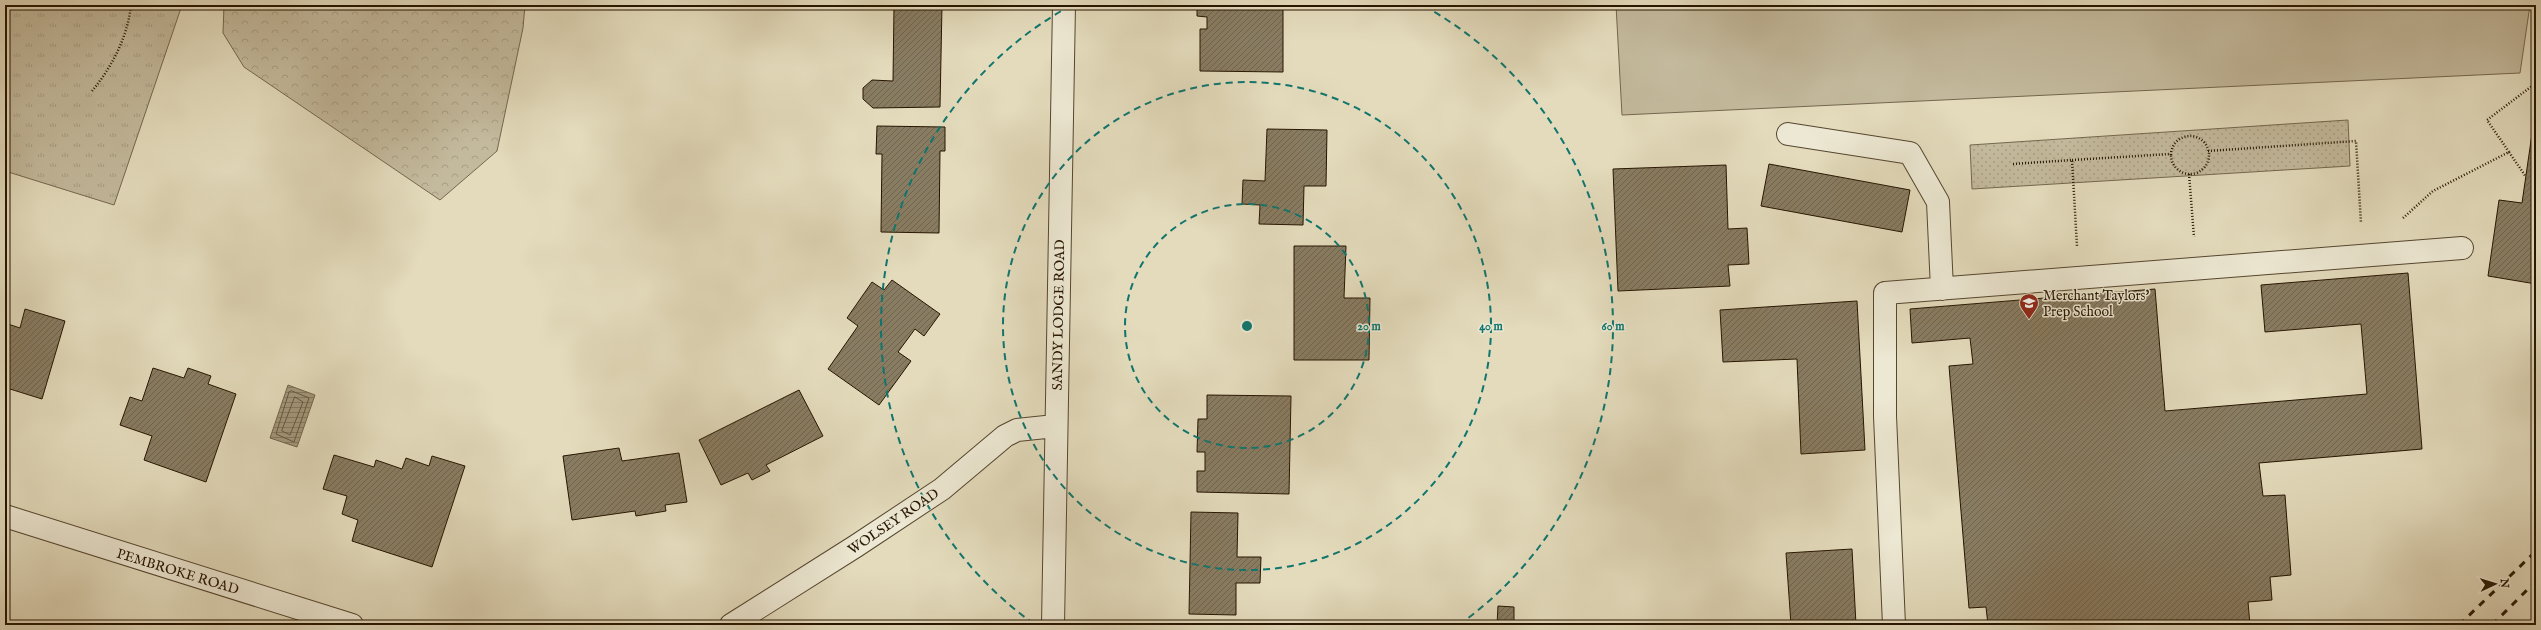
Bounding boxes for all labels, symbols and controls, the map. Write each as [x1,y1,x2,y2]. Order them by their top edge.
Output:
street label: SANDY LODGE ROAD [1049,239,1069,391]
place label: Merchant Taylors' Prep School [2043,287,2150,321]
school or university icon: Merchant Taylors' Prep School [2018,292,2040,320]
centre of rings [1240,319,1254,333]
text: 20 m [1357,319,1381,334]
text: 40 m [1479,319,1504,334]
text: 60 m [1602,319,1625,334]
street label: WOLSEY ROAD [844,485,943,559]
street label: PEMBROKE ROAD [114,545,241,599]
north arrow [2475,564,2515,604]
text: N [2497,577,2511,589]

